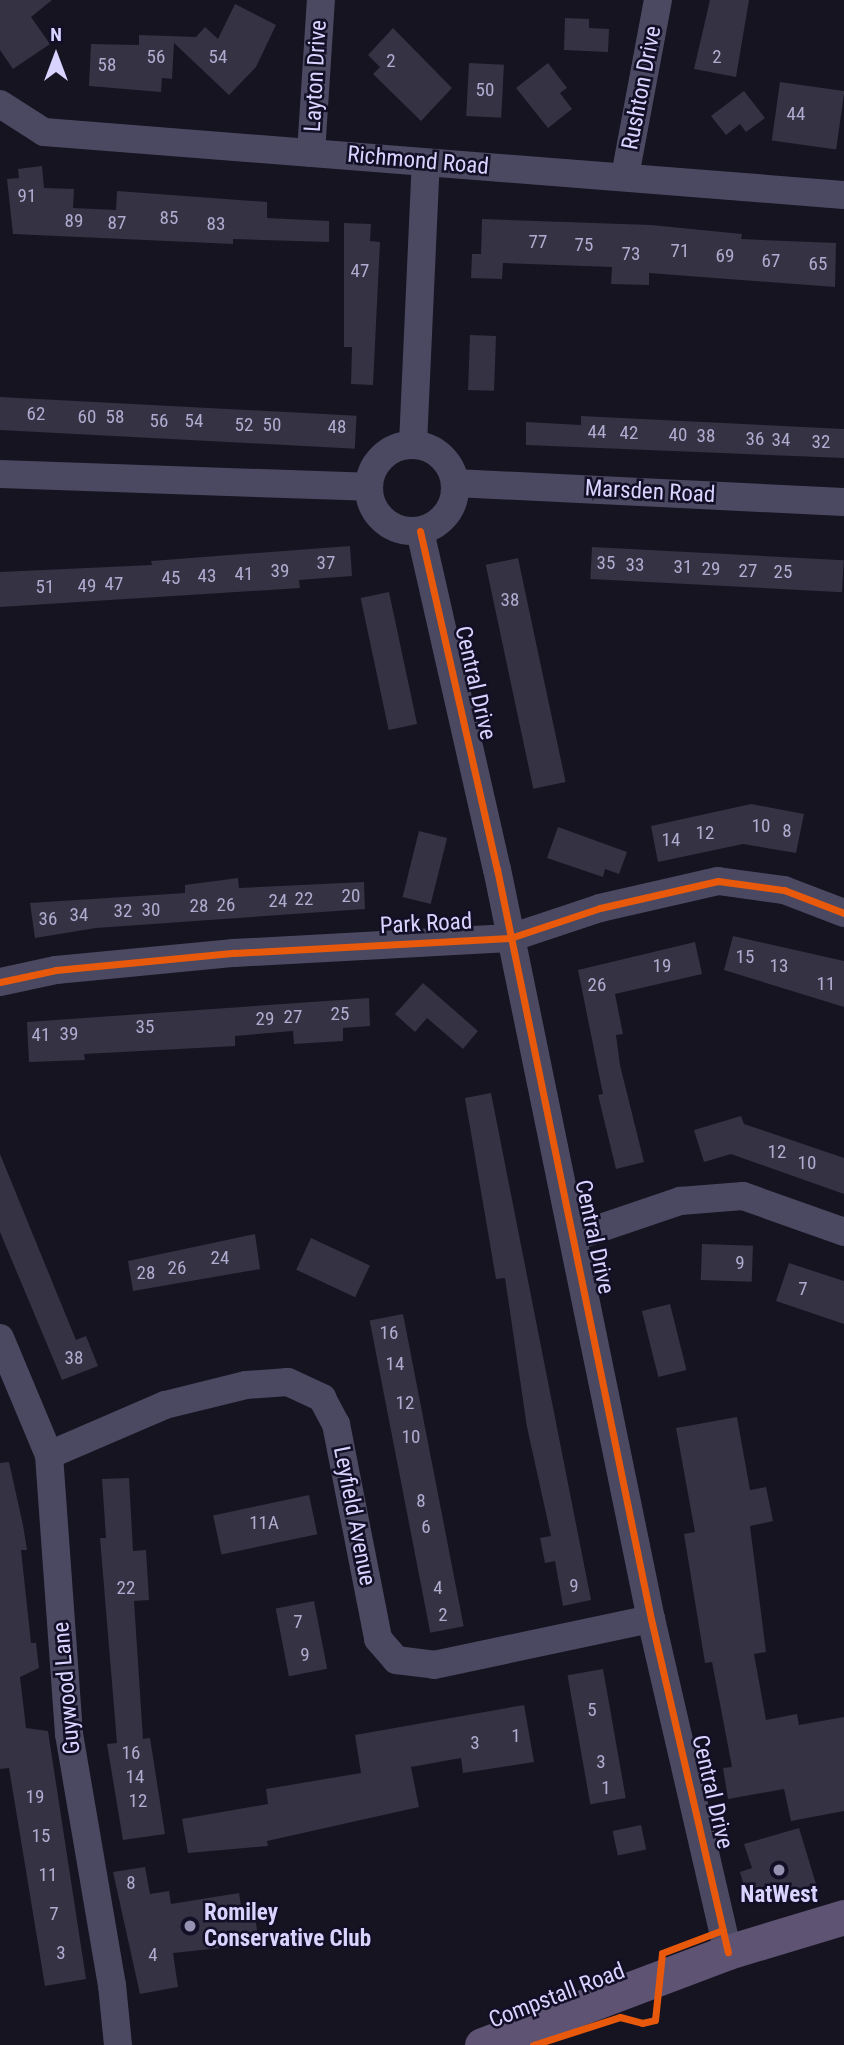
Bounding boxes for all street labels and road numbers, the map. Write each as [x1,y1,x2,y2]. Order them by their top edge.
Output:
street label: Layton Drive [299,19,333,133]
street label: Rushton Drive [616,24,668,152]
street label: Richmond Road [346,141,490,181]
street label: Marsden Road [584,475,716,509]
street label: Central Drive [449,623,501,743]
street label: Park Road [379,908,473,940]
street label: Central Drive [568,1178,620,1296]
street label: Leyfield Avenue [327,1444,381,1588]
street label: Guywood Lane [47,1621,87,1755]
street label: Central Drive [686,1732,738,1852]
street label: Compstall Road [485,1957,629,2035]

